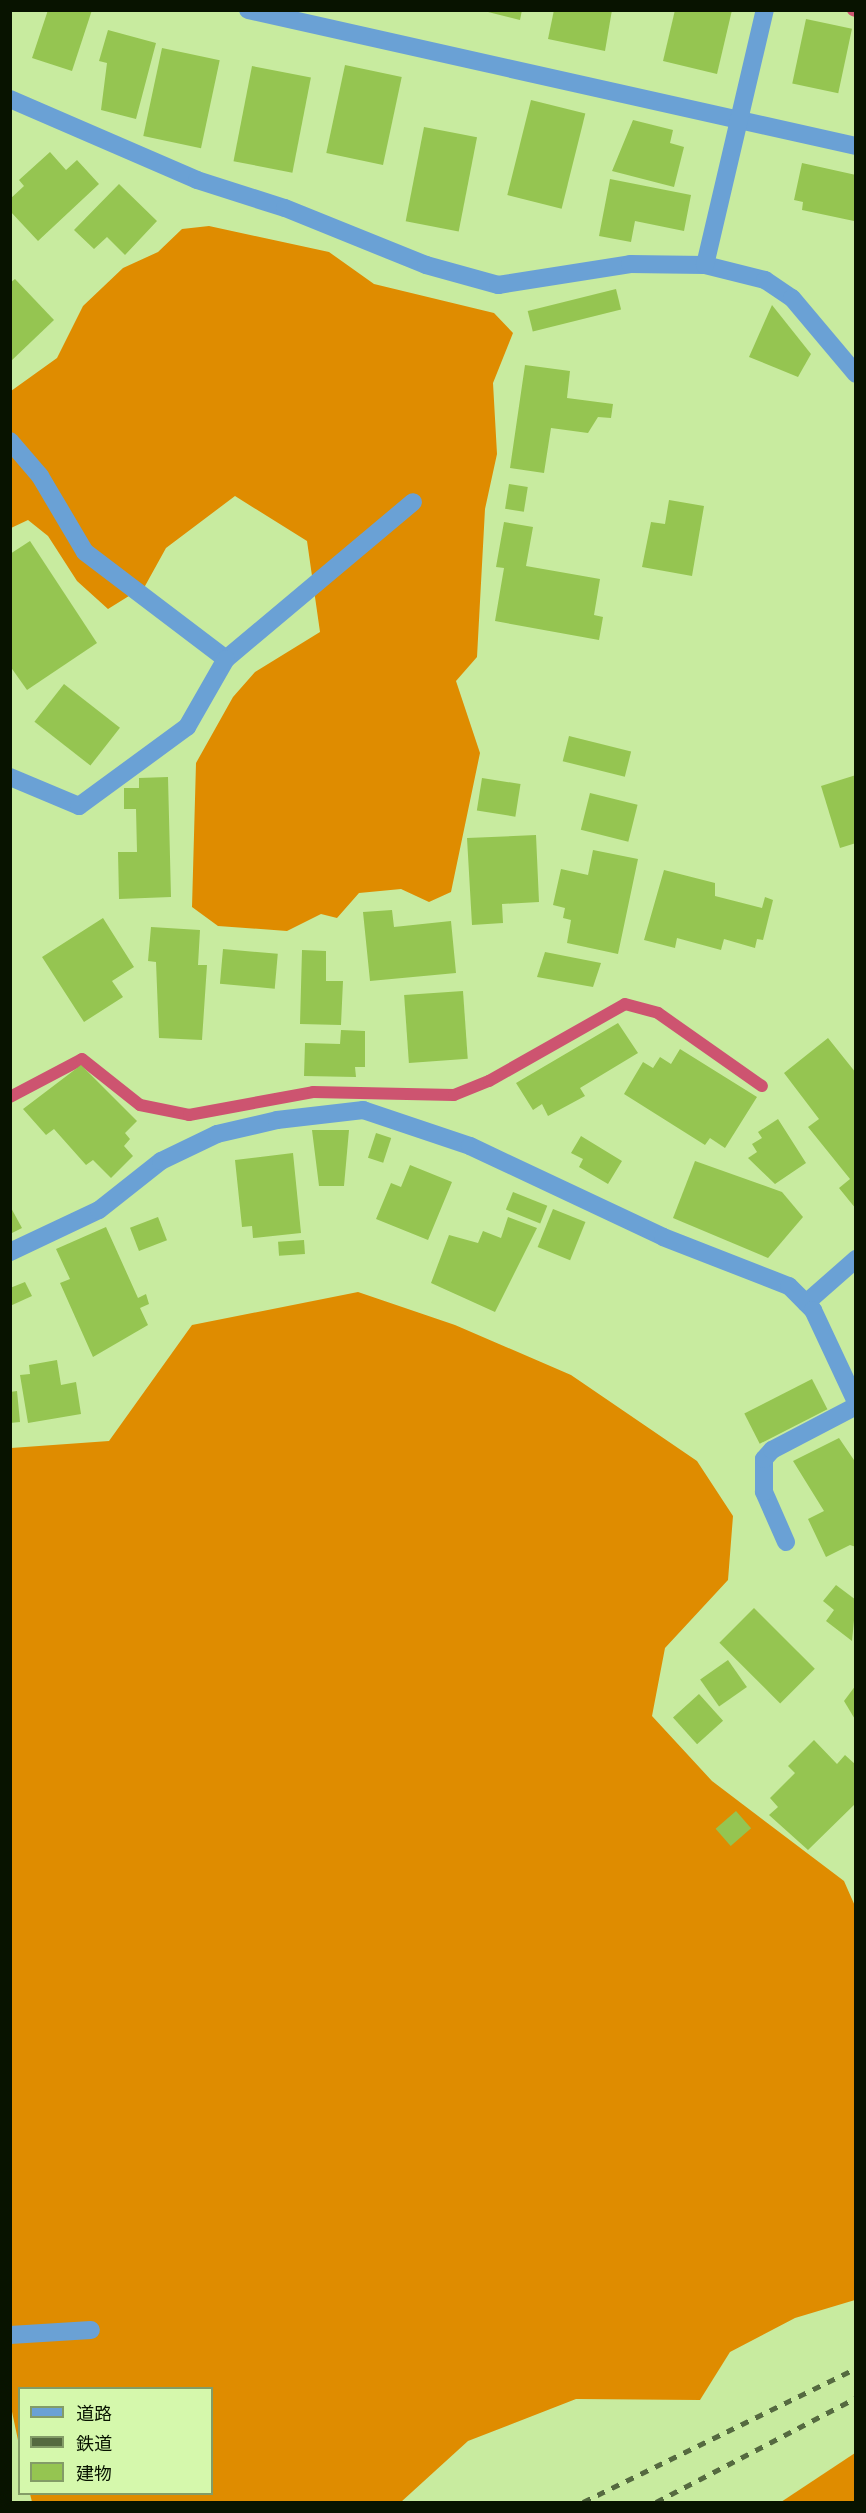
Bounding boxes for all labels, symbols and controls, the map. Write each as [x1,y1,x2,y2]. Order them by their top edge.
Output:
legend [18,2387,213,2495]
text: 道路 [76,2402,112,2424]
text: 鉄道 [76,2432,112,2454]
text: 建物 [76,2462,112,2484]

